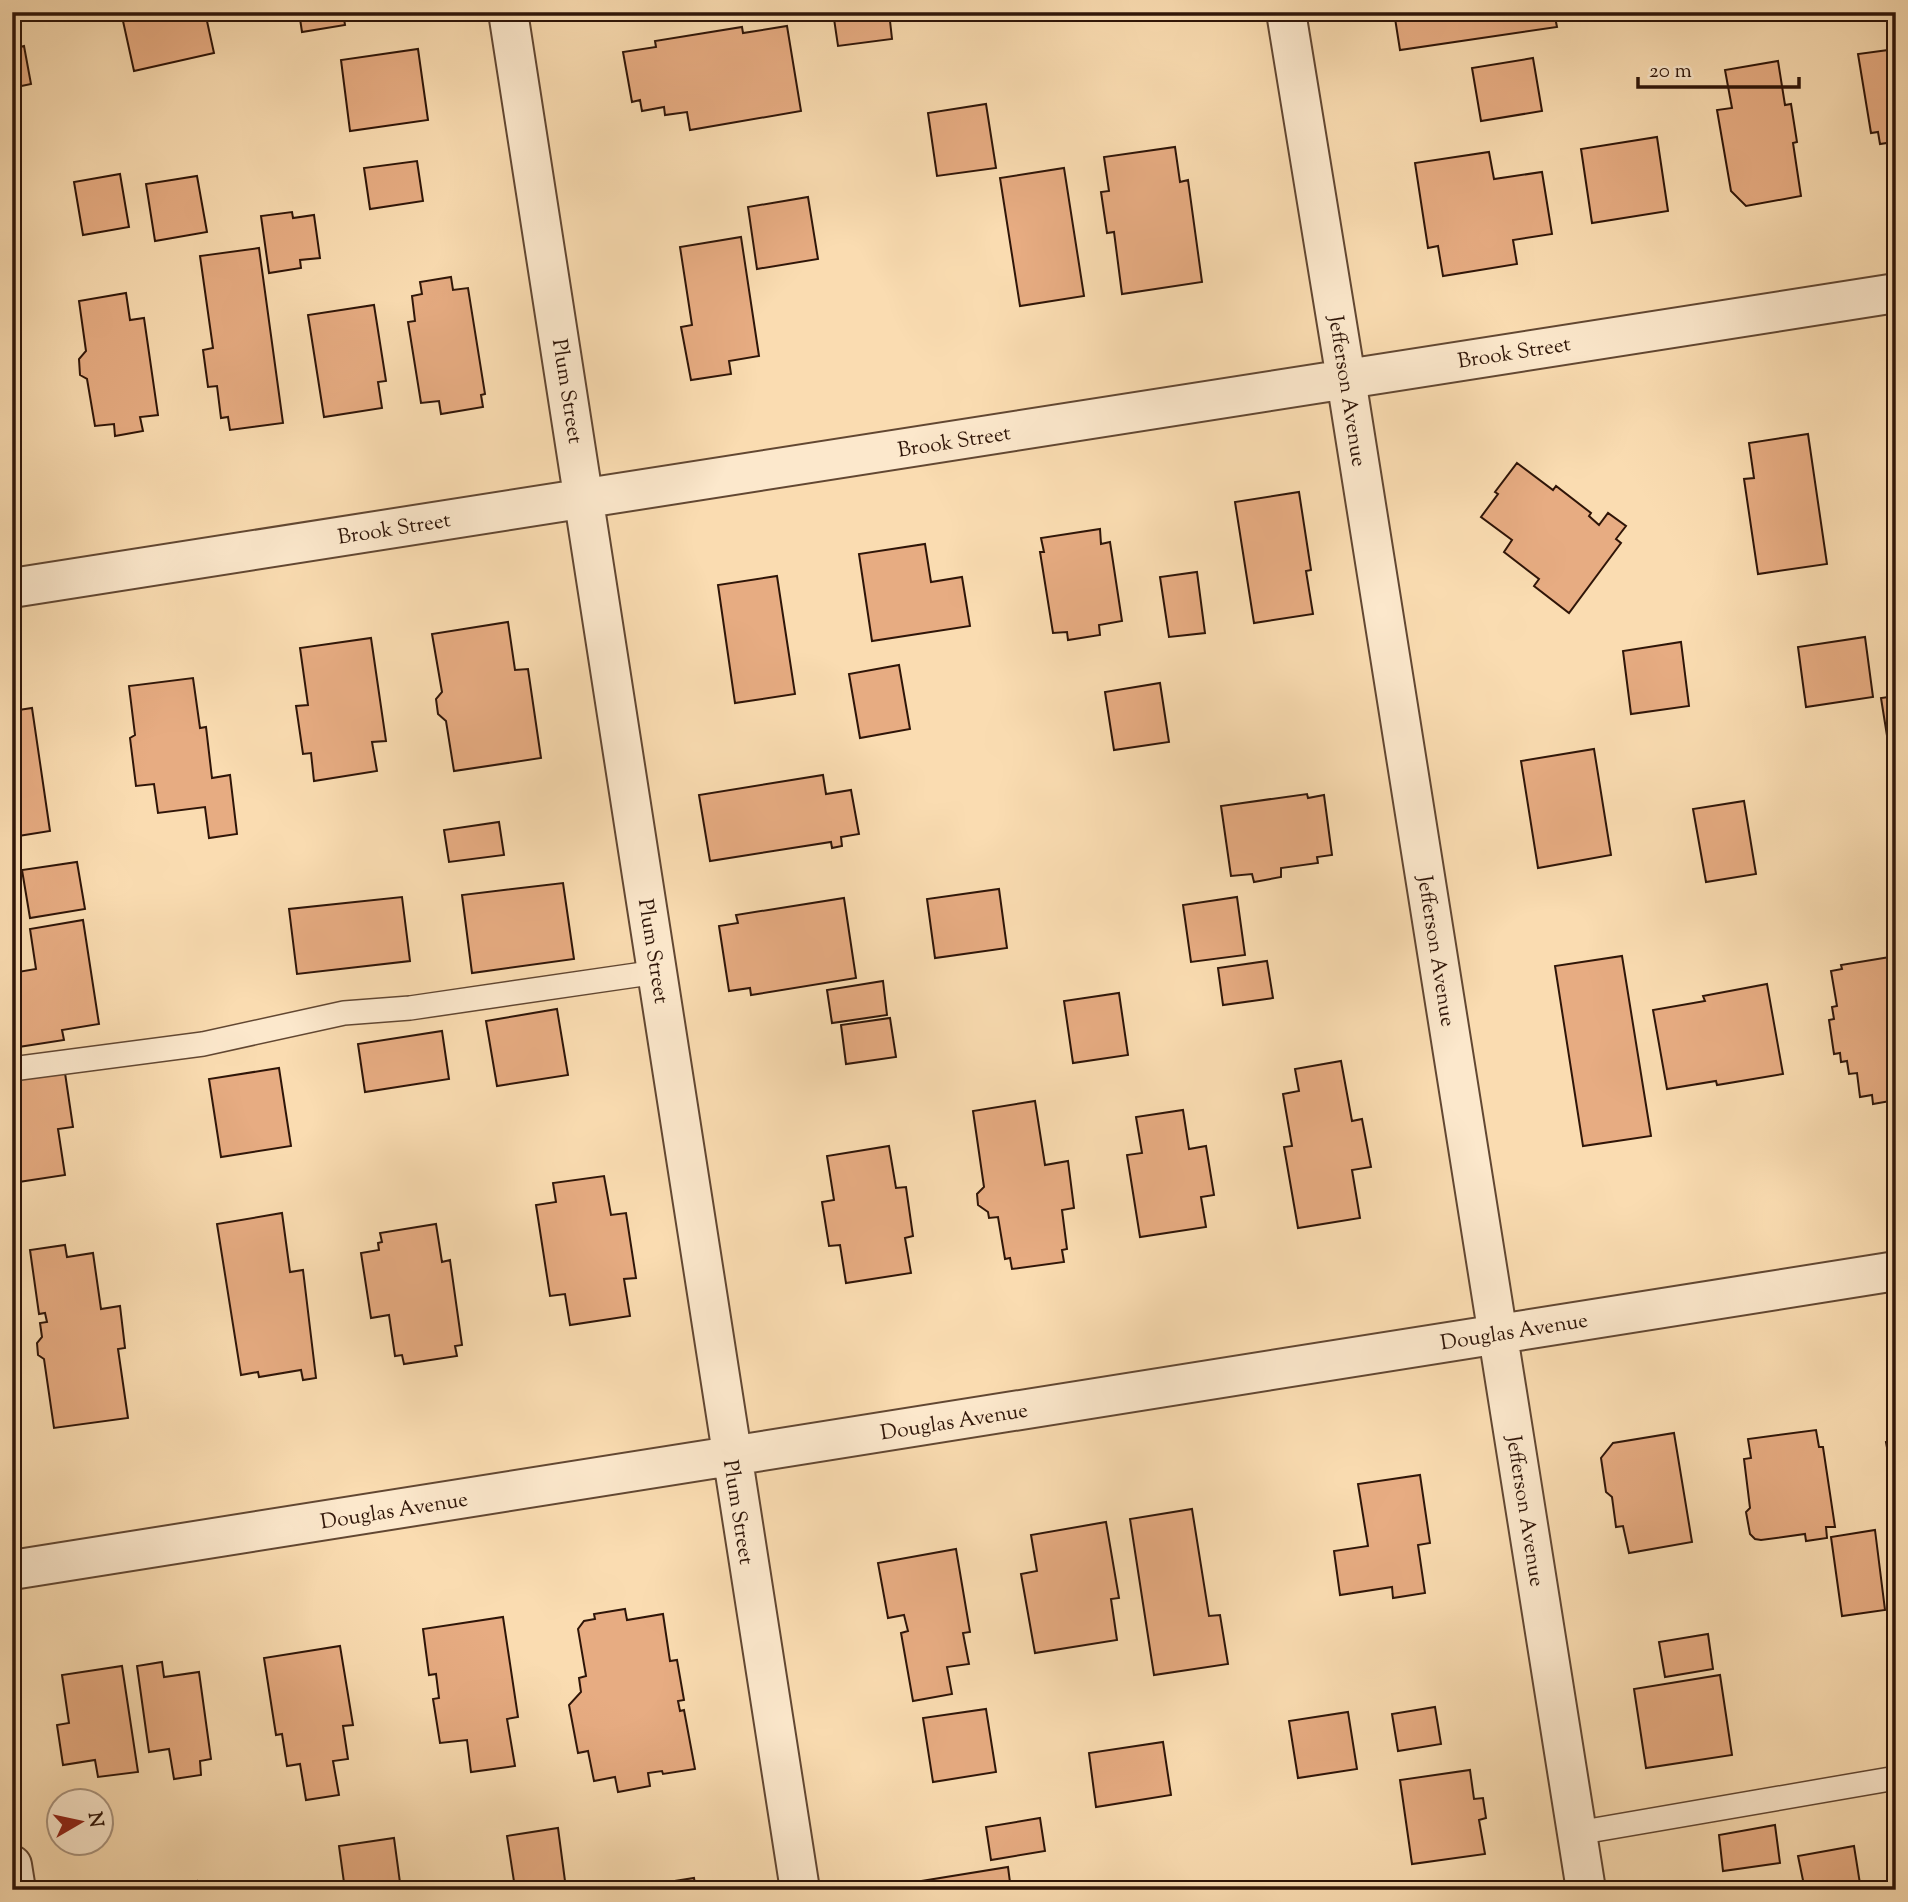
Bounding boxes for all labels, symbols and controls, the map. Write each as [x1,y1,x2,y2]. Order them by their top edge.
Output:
scale bar [1638,46,1800,90]
text: 20 m [1649,57,1692,87]
street label: Jefferson Avenue [1319,313,1373,469]
street label: Brook Street [1456,330,1573,378]
street label: Plum Street [543,337,589,446]
street label: Brook Street [896,419,1013,467]
street label: Brook Street [336,506,453,554]
street label: Jefferson Avenue [1408,873,1462,1029]
street label: Plum Street [629,897,675,1006]
street label: Douglas Avenue [1438,1307,1590,1359]
street label: Douglas Avenue [878,1397,1030,1449]
street label: Jefferson Avenue [1497,1433,1551,1589]
street label: Plum Street [714,1458,760,1567]
street label: Douglas Avenue [318,1486,470,1538]
north arrow [46,1786,116,1856]
text: N [80,1810,109,1829]

